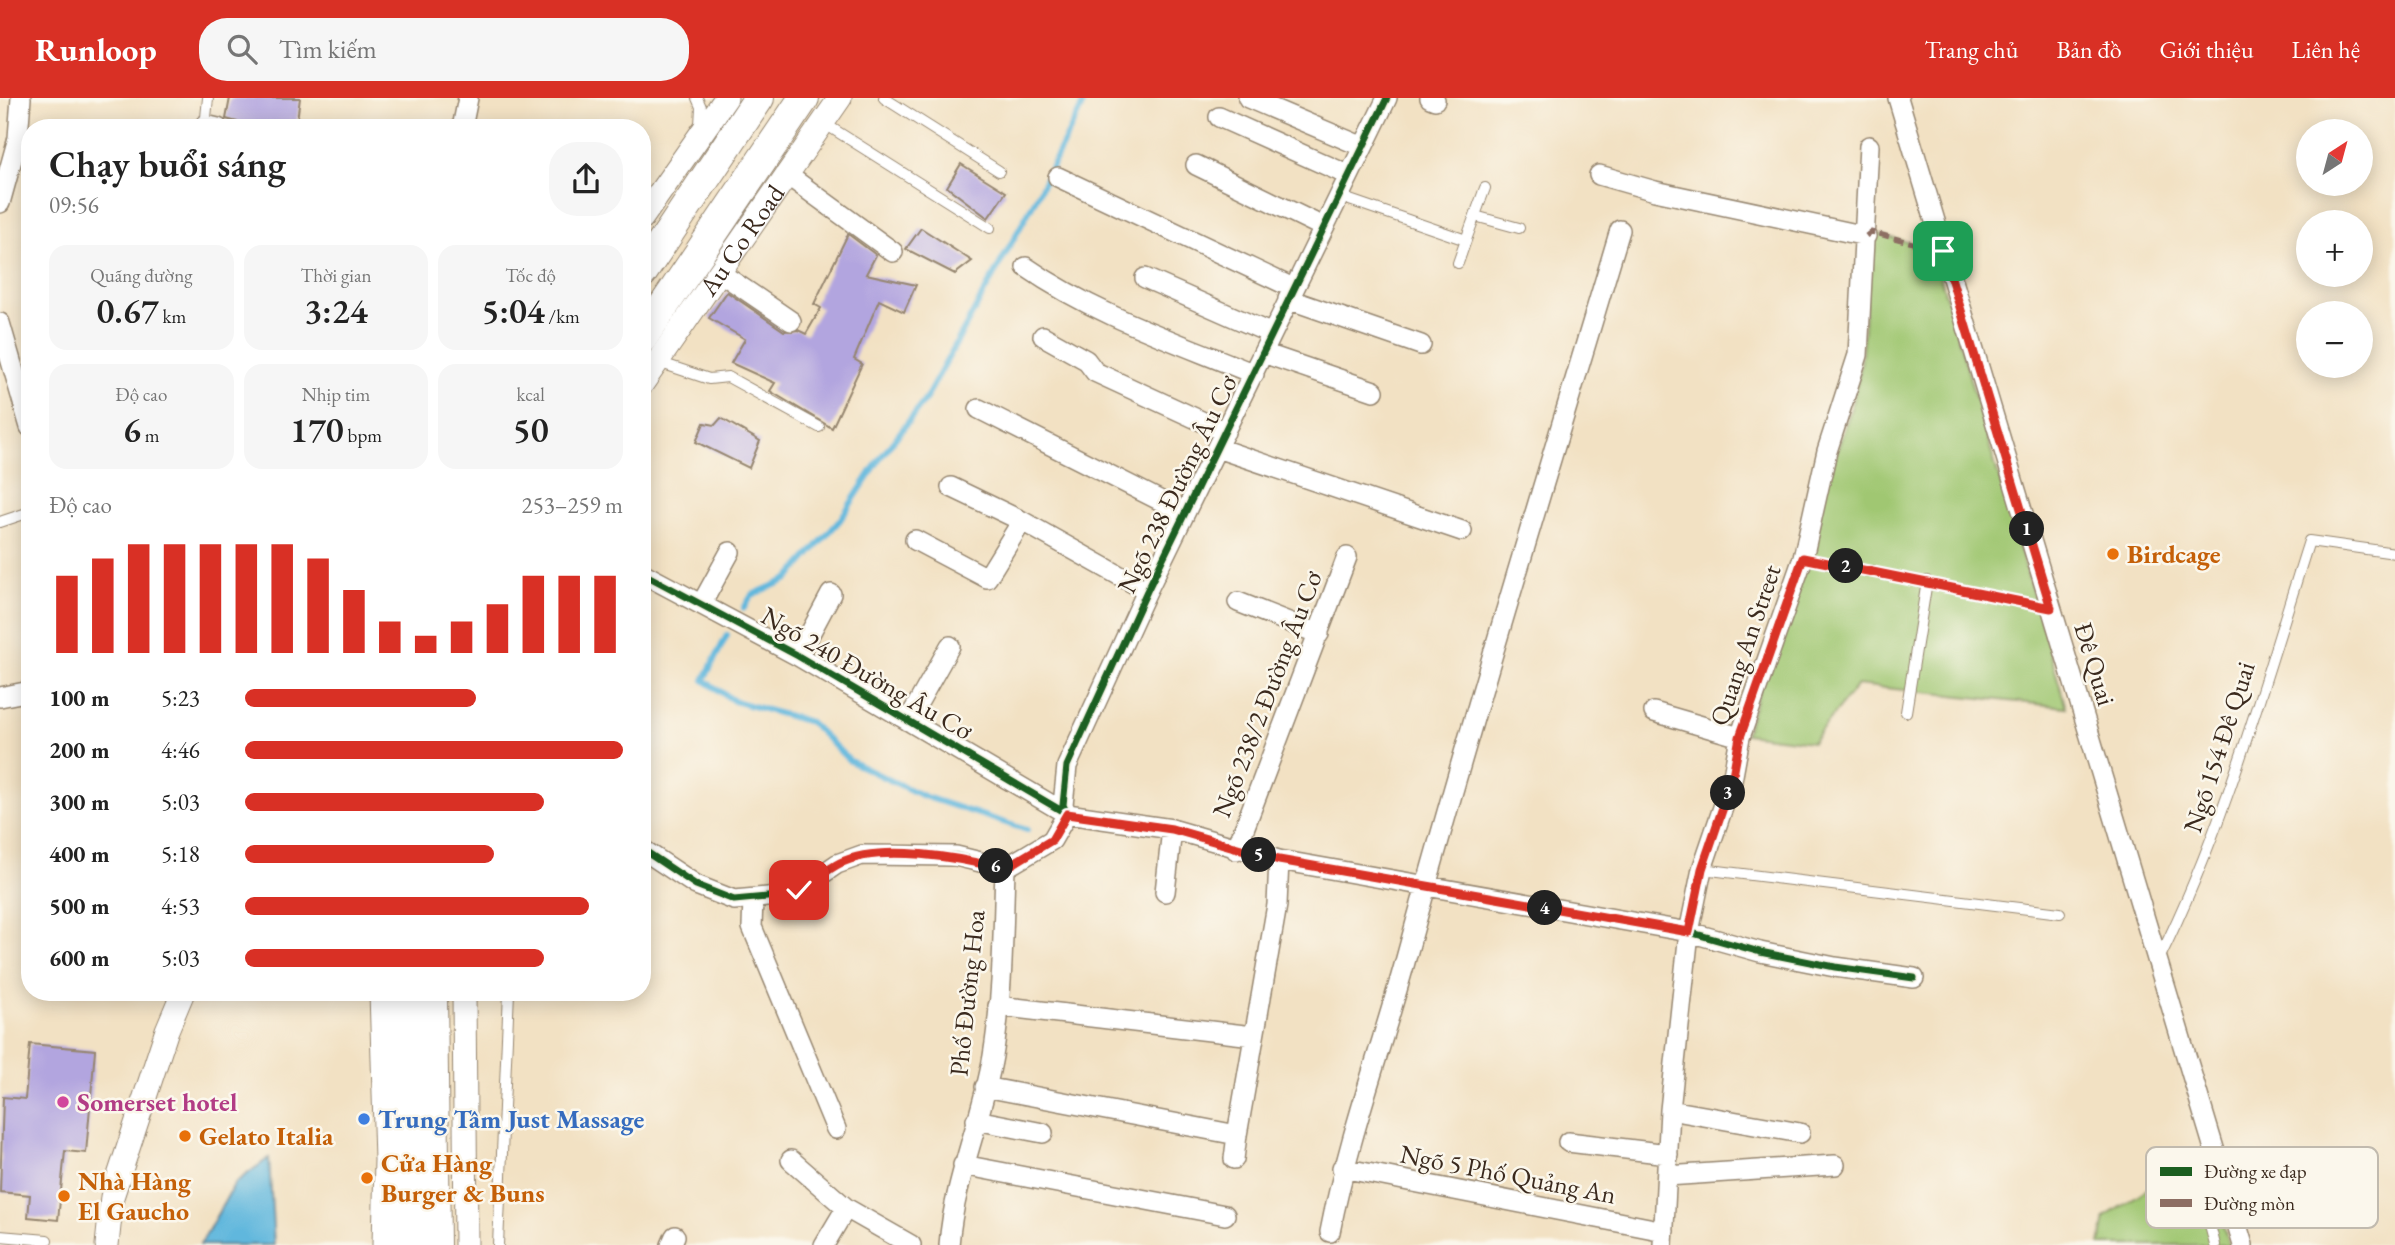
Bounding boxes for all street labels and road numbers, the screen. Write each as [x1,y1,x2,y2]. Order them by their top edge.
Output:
street label: Au Co Road [691,177,792,303]
street label: Ngõ 238 Đường Âu Cơ [1109,369,1245,599]
street label: Quang An Street [1702,560,1788,730]
street label: Ngõ 238/2 Đường Âu Cơ [1204,565,1330,822]
street label: Ngõ 240 Đường Âu Cơ [755,599,980,748]
street label: Đê Quai [2066,618,2124,710]
street label: Ngõ 154 Đê Quai [2175,657,2263,837]
street label: Phố Đường Hoa [941,907,993,1078]
street label: Ngõ 5 Phố Quảng An [1397,1136,1619,1212]

